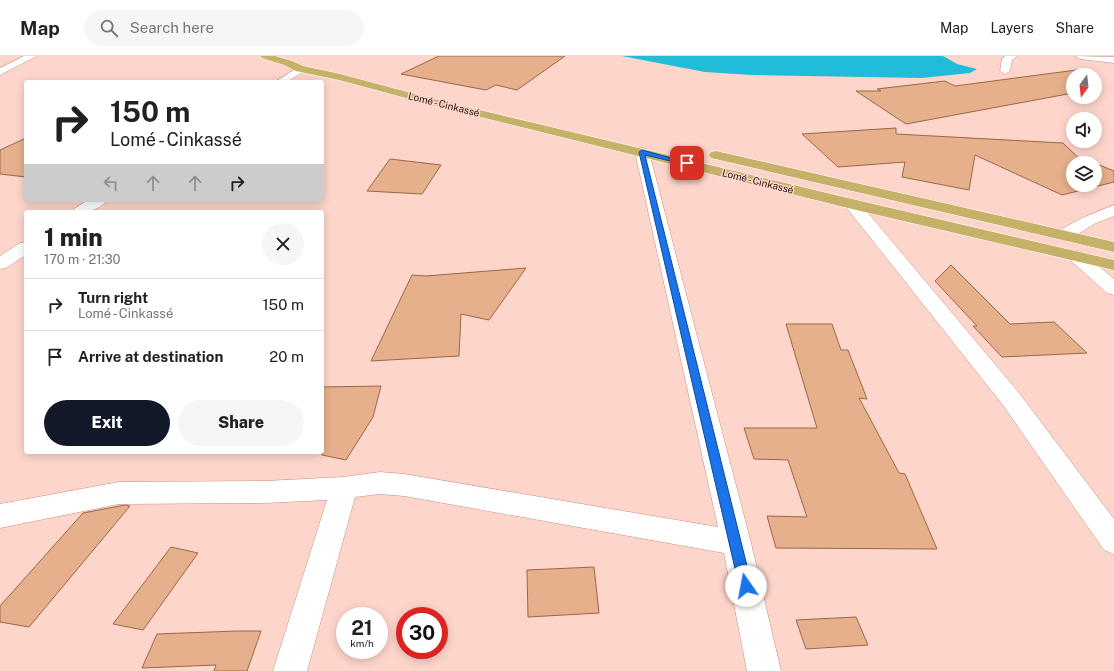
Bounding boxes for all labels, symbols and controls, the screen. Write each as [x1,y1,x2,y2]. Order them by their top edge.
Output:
search box [84,10,364,46]
text: Map [20,17,60,39]
icon: search [98,17,120,39]
text: Search here [130,19,214,36]
text: Map [940,20,968,36]
text: Layers [990,20,1034,36]
text: Share [1056,20,1094,36]
north arrow [1066,68,1102,104]
map controls [1066,68,1102,192]
street label: Lomé - Cinkassé [407,89,481,119]
text: 150 m [110,95,190,128]
icon: right [44,96,96,148]
button: sound [1066,112,1102,148]
text: Lomé - Cinkassé [110,129,242,150]
pin [670,146,704,180]
icon: arrive [676,152,698,174]
button: layers [1066,156,1102,192]
street label: Lomé - Cinkassé [721,166,795,196]
icon: left [100,172,122,194]
icon: ahead [142,172,164,194]
icon: ahead [184,172,206,194]
icon: right [226,172,248,194]
text: 1 min [44,223,103,251]
button: close [262,223,304,265]
text: 170 m · 21:30 [44,252,120,267]
text: Turn right [78,289,148,306]
icon: right [44,294,66,316]
text: 150 m [262,296,304,313]
text: Lomé - Cinkassé [78,306,173,321]
icon: arrive [44,346,66,368]
text: Arrive at destination [78,348,223,365]
text: 20 m [269,348,304,365]
button: Exit [44,400,170,446]
button: Share [178,400,304,446]
position arrow [725,565,767,607]
speed limit sign: 30 [396,607,448,659]
text: 21 [351,616,373,640]
text: km/h [350,637,374,649]

